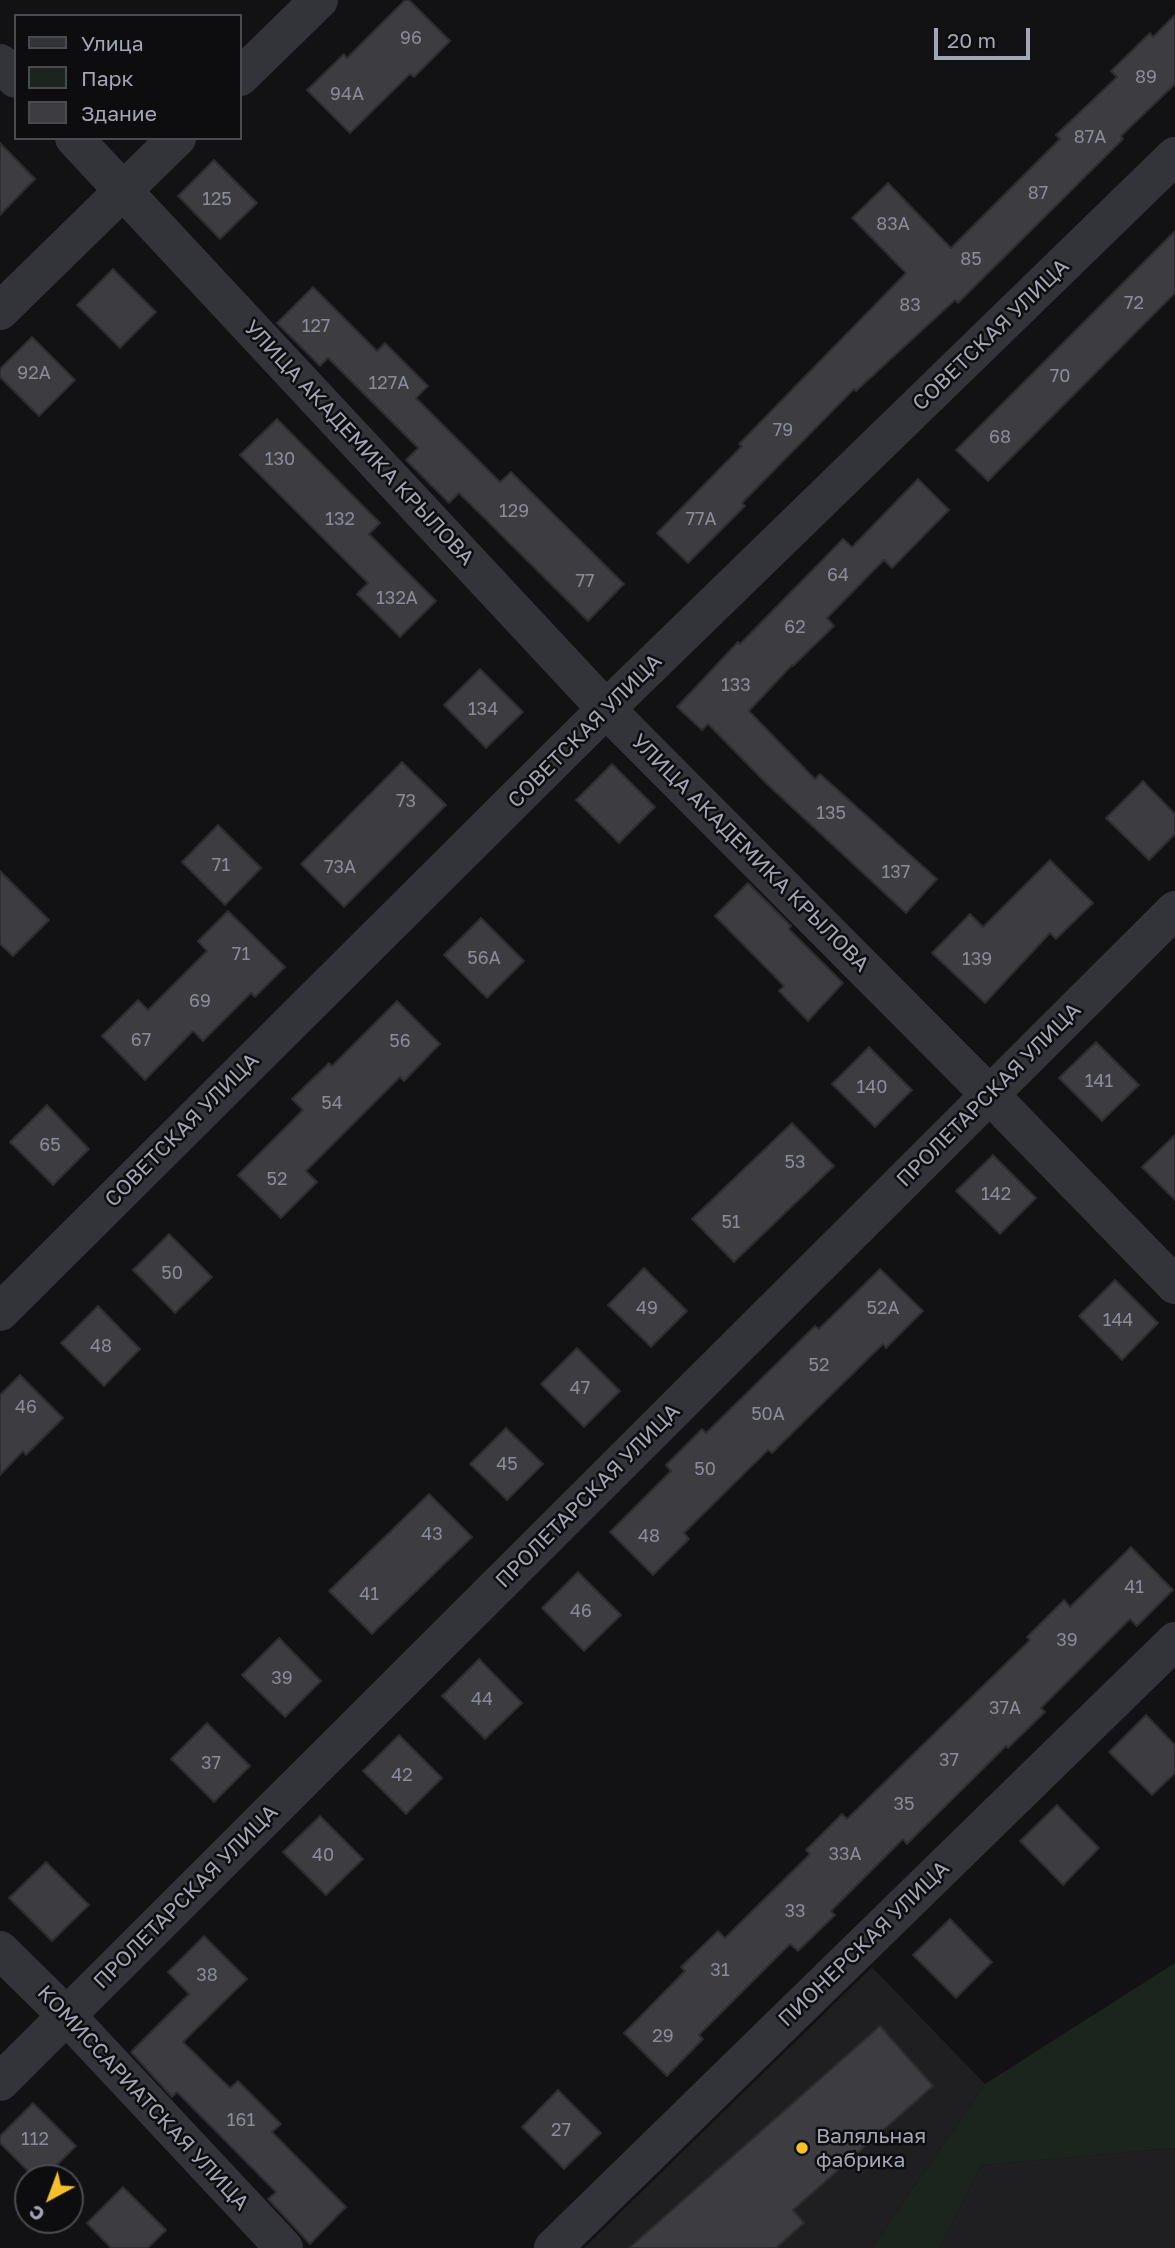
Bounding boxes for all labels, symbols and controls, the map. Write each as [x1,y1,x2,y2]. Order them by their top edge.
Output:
legend [14,14,242,140]
scale bar [937,14,1033,58]
house number: 96 [400,27,422,49]
text: 20 m [947,27,996,53]
text: Улица [81,30,144,56]
text: Парк [81,65,134,91]
house number: 89 [1135,66,1157,88]
house number: 94А [330,83,364,105]
text: Здание [81,100,157,126]
house number: 87А [1074,126,1106,148]
house number: 87 [1028,182,1048,204]
house number: 125 [202,188,232,210]
house number: 83А [876,213,910,235]
house number: 85 [960,248,982,270]
street label: СОВЕТСКАЯ УЛИЦА [908,254,1074,416]
house number: 72 [1124,292,1144,314]
house number: 83 [899,294,921,316]
street label: УЛИЦА АКАДЕМИКА КРЫЛОВА [239,315,479,571]
house number: 127 [302,315,330,337]
house number: 92А [17,362,51,384]
house number: 70 [1050,365,1070,387]
house number: 127А [369,372,409,394]
house number: 79 [773,419,793,441]
house number: 68 [989,426,1011,448]
house number: 130 [265,448,295,470]
house number: 129 [499,500,529,522]
house number: 132 [325,508,355,530]
house number: 77А [685,508,717,530]
house number: 64 [827,564,849,586]
house number: 77 [575,570,595,592]
house number: 132А [376,587,418,609]
house number: 62 [784,616,806,638]
street label: СОВЕТСКАЯ УЛИЦА [503,649,667,813]
house number: 133 [721,674,751,696]
house number: 134 [468,698,498,720]
street label: УЛИЦА АКАДЕМИКА КРЫЛОВА [626,729,874,977]
house number: 73 [396,790,416,812]
house number: 135 [816,802,846,824]
house number: 71 [212,854,230,876]
house number: 73А [324,856,356,878]
house number: 137 [882,861,910,883]
house number: 71 [232,943,250,965]
house number: 56А [467,947,501,969]
house number: 139 [962,948,992,970]
house number: 69 [189,990,211,1012]
street label: ПРОЛЕТАРСКАЯ УЛИЦА [892,998,1086,1192]
house number: 67 [131,1029,151,1051]
house number: 56 [389,1030,411,1052]
street label: СОВЕТСКАЯ УЛИЦА [100,1048,264,1212]
house number: 141 [1085,1070,1113,1092]
house number: 140 [857,1076,887,1098]
house number: 54 [321,1092,343,1114]
house number: 65 [39,1134,61,1156]
house number: 53 [785,1151,805,1173]
house number: 52 [267,1168,287,1190]
house number: 142 [981,1183,1011,1205]
house number: 51 [721,1211,741,1233]
house number: 50 [161,1262,183,1284]
house number: 49 [636,1297,658,1319]
house number: 52А [867,1297,899,1319]
house number: 144 [1103,1309,1133,1331]
house number: 48 [90,1335,112,1357]
house number: 52 [809,1354,829,1376]
house number: 47 [570,1377,590,1399]
house number: 46 [15,1396,37,1418]
street label: ПРОЛЕТАРСКАЯ УЛИЦА [491,1399,685,1593]
house number: 50А [751,1403,785,1425]
house number: 45 [496,1453,518,1475]
house number: 50 [694,1458,716,1480]
house number: 43 [421,1523,443,1545]
house number: 48 [638,1525,660,1547]
house number: 41 [1124,1576,1144,1598]
house number: 41 [359,1583,379,1605]
house number: 46 [570,1600,592,1622]
house number: 39 [1056,1629,1078,1651]
house number: 39 [271,1667,293,1689]
house number: 44 [471,1688,493,1710]
house number: 37А [989,1697,1021,1719]
house number: 37 [939,1749,959,1771]
house number: 37 [201,1752,221,1774]
house number: 42 [391,1764,413,1786]
house number: 35 [894,1793,914,1815]
street label: ПРОЛЕТАРСКАЯ УЛИЦА [89,1800,283,1994]
house number: 33А [828,1843,862,1865]
house number: 40 [312,1844,334,1866]
street label: ПИОНЕРСКАЯ УЛИЦА [773,1856,955,2032]
house number: 33 [784,1900,806,1922]
house number: 31 [710,1959,730,1981]
house number: 38 [196,1964,218,1986]
street label: КОМИССАРИАТСКАЯ УЛИЦА [32,1980,254,2216]
house number: 29 [652,2025,674,2047]
house number: 161 [227,2109,255,2131]
house number: 27 [551,2119,571,2141]
place label: Валяльная фабрика [816,2123,926,2173]
house number: 112 [21,2128,49,2150]
marker: Валяльная фабрика [794,2140,810,2156]
north arrow [14,2164,84,2234]

